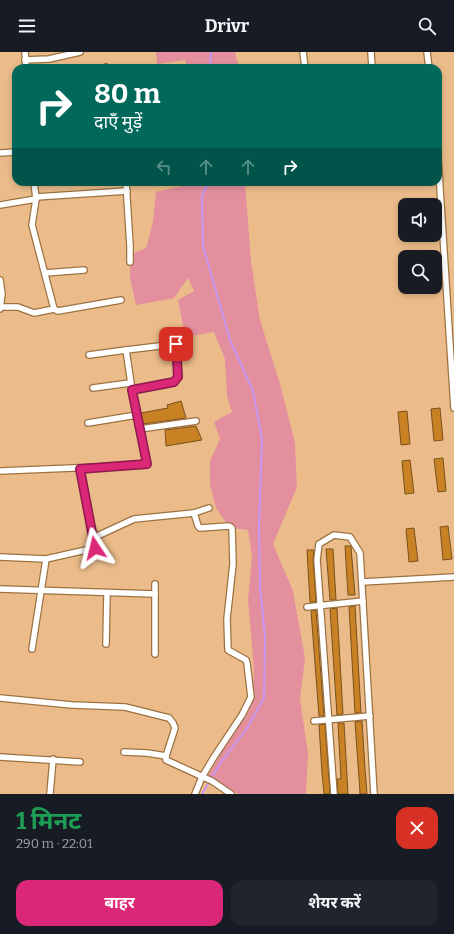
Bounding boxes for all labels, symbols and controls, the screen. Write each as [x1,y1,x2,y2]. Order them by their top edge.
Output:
icon: menu [16,15,38,37]
text: Drivr [205,15,249,37]
icon: search [416,15,438,37]
text: 80 m [94,77,160,110]
icon: right [28,80,80,132]
text: दाएँ मुड़ें [94,111,142,133]
icon: left [153,156,175,178]
icon: ahead [195,156,217,178]
icon: ahead [237,156,259,178]
icon: right [279,156,301,178]
map controls [398,198,442,294]
button: sound [398,198,442,242]
button: search [398,250,442,294]
pin [159,327,193,361]
icon: arrive [165,333,187,355]
position arrow [74,527,116,569]
text: 1 मिनट [16,807,81,835]
button: close [396,807,438,849]
text: 290 m · 22:01 [16,836,92,851]
button: बाहर [16,880,223,926]
button: शेयर करें [231,880,438,926]

